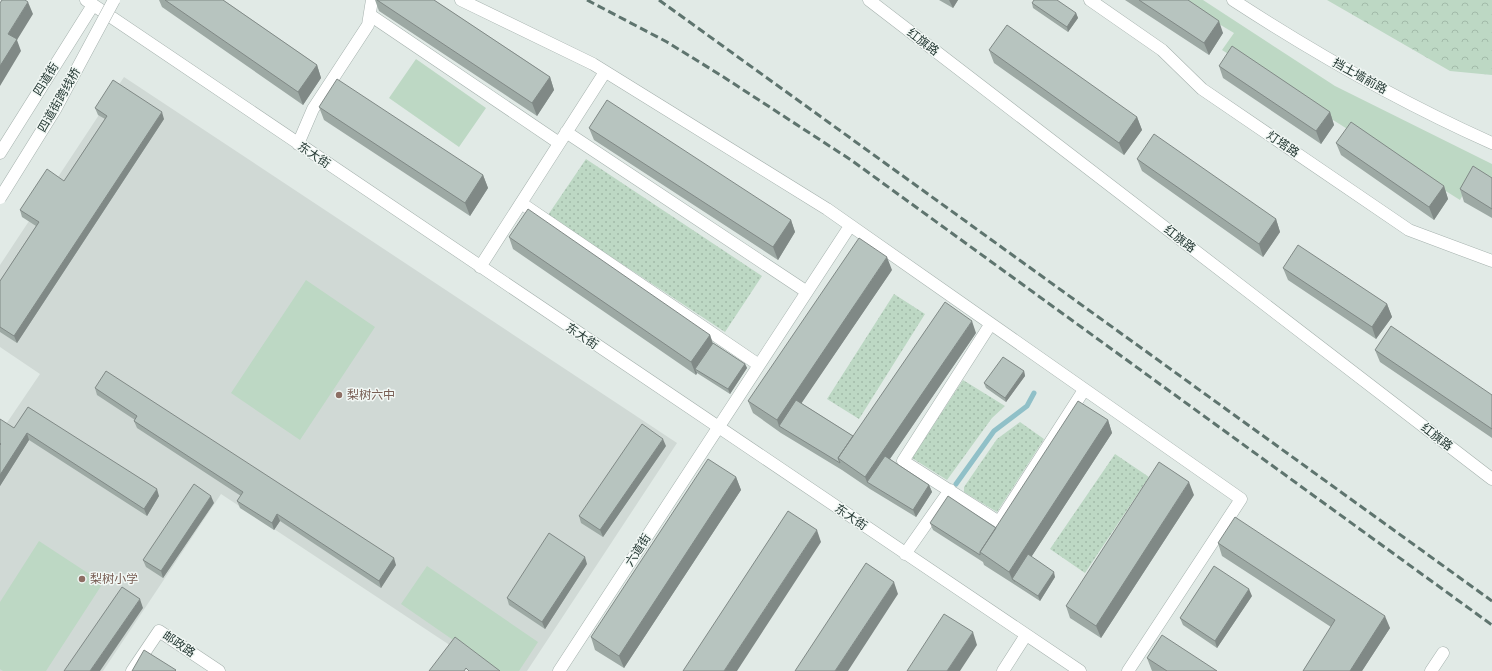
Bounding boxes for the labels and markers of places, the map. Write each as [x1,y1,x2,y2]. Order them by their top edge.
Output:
place label: 梨树六中 [347,388,395,402]
marker: 梨树六中 [334,390,344,400]
place label: 梨树小学 [90,572,138,586]
marker: 梨树小学 [77,574,87,584]

